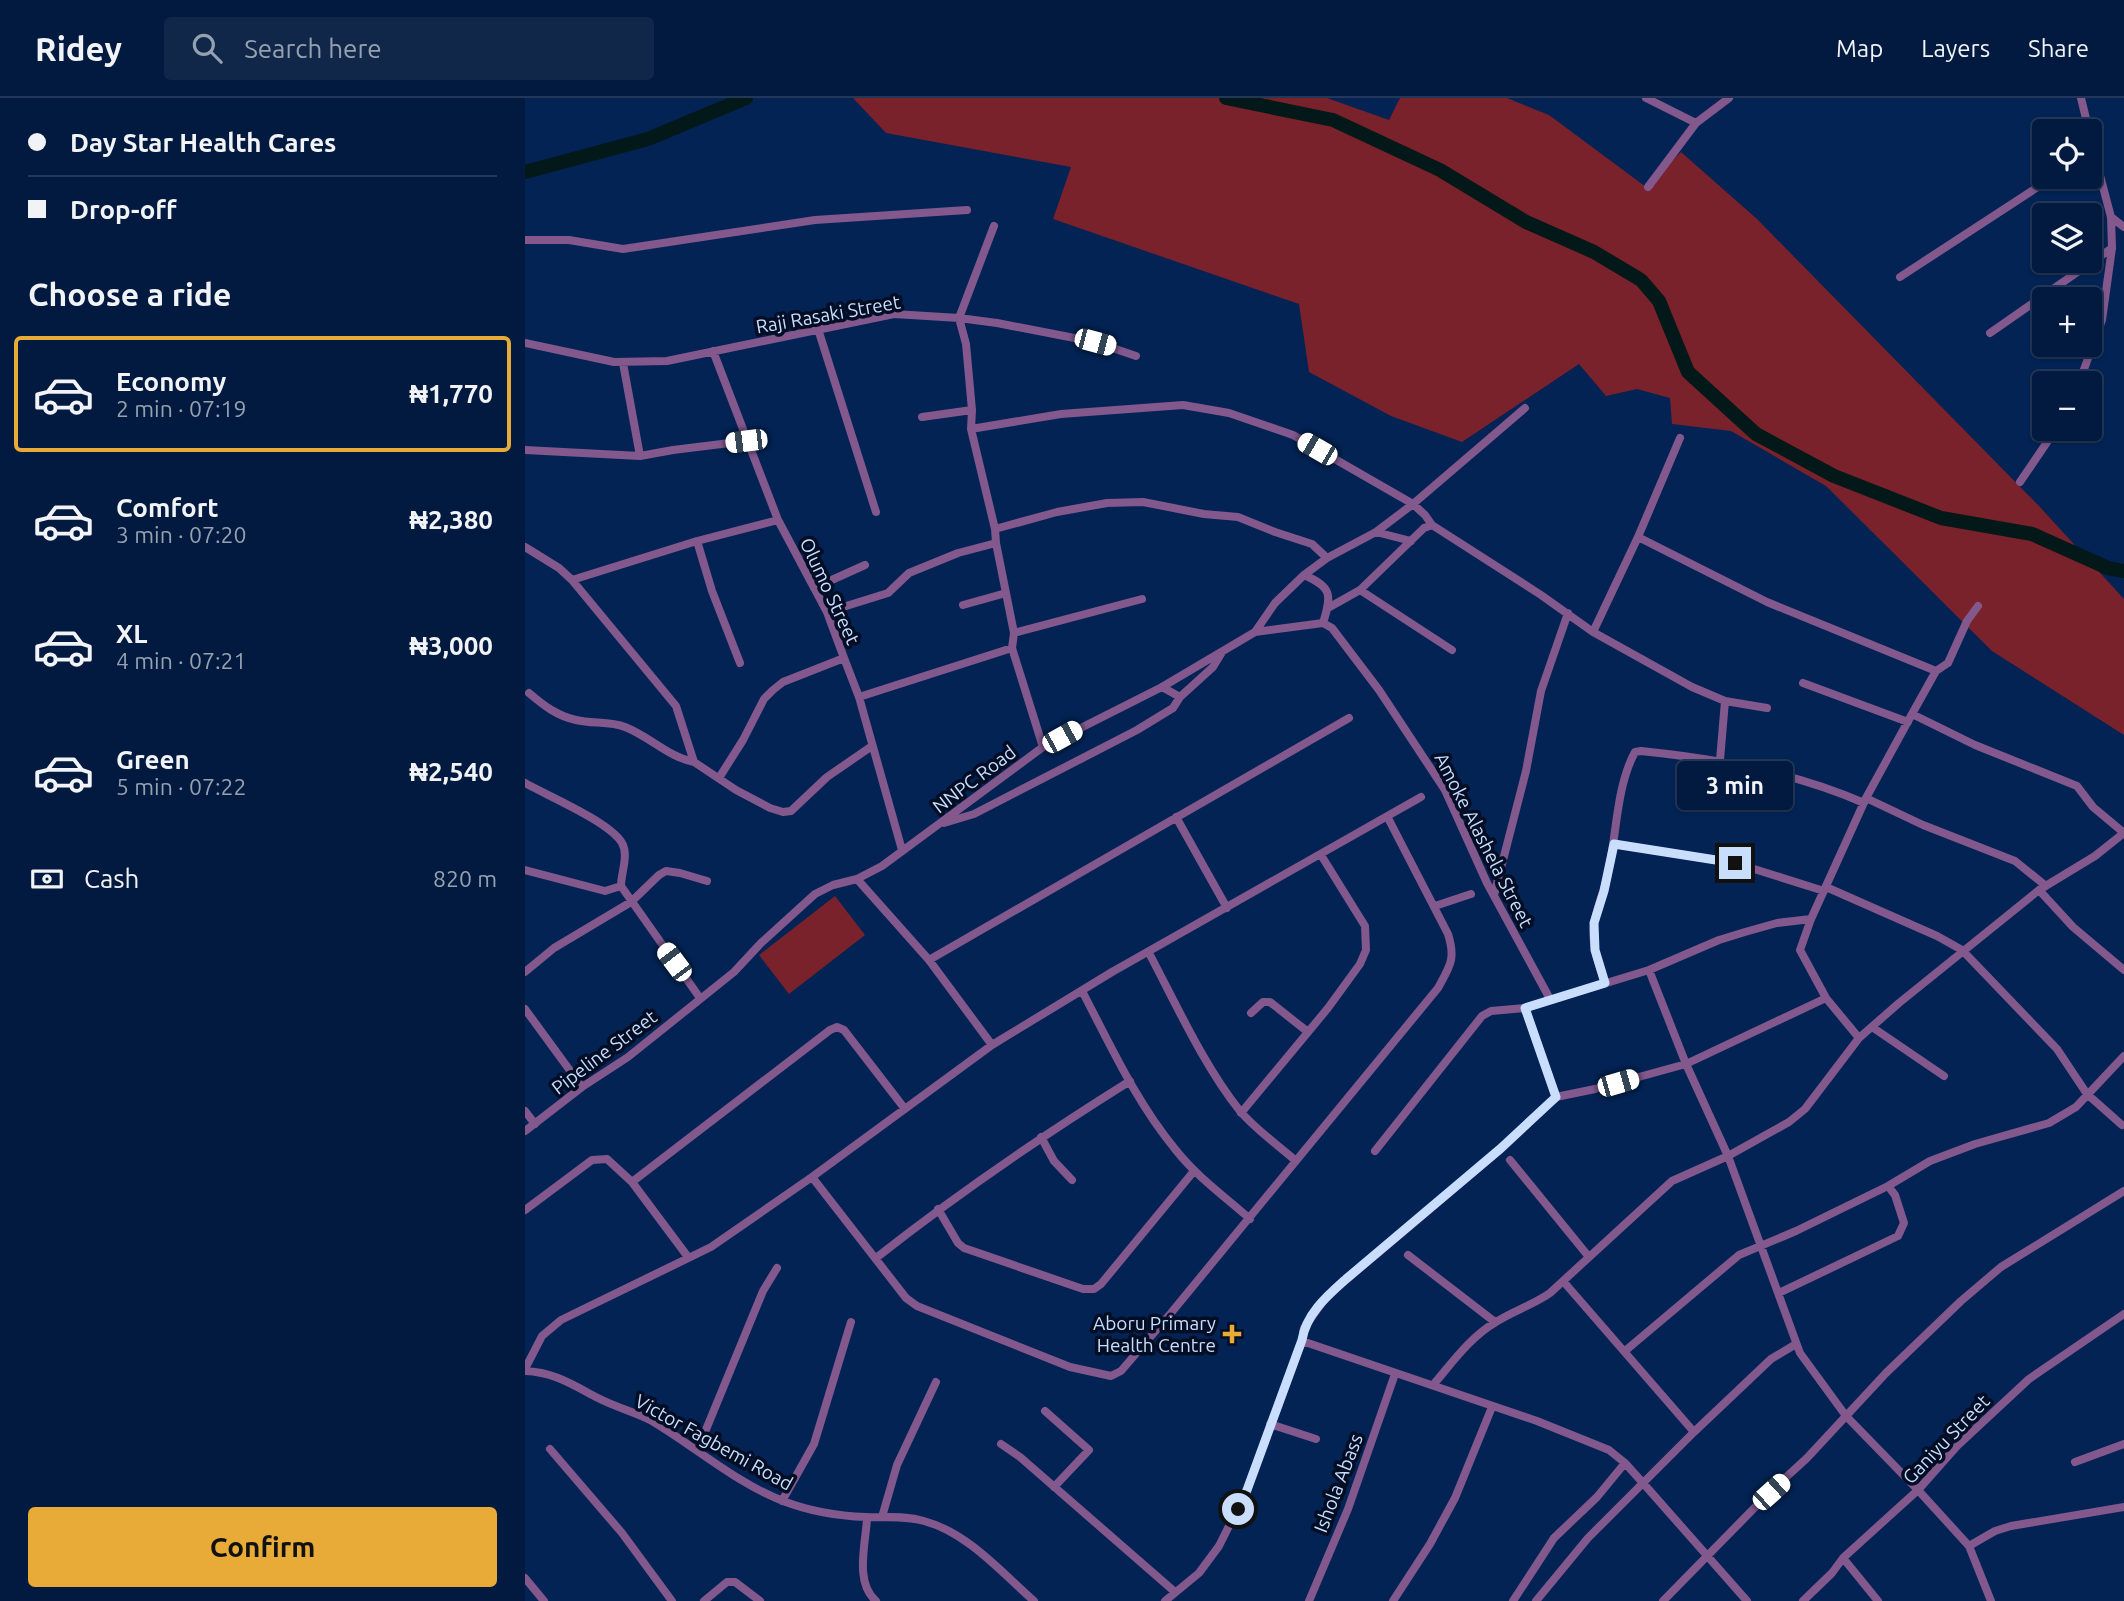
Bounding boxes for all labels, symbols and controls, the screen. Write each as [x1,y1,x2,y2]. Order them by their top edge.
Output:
search box [164,17,654,80]
icon: search [188,29,226,67]
text: Ridey [35,30,122,67]
text: Search here [244,34,382,63]
text: Map [1836,35,1883,62]
text: Layers [1921,35,1990,62]
text: Share [2028,35,2089,62]
map controls [2032,119,2102,441]
button: locate [2032,119,2102,189]
text: Day Star Health Cares [70,128,336,157]
text: Drop-off [70,195,177,224]
button: layers [2032,203,2102,273]
text: Choose a ride [28,276,231,312]
button: + [2032,287,2102,357]
street label: Raji Rasaki Street [754,290,902,338]
car [1072,326,1119,358]
icon: car [32,363,95,426]
text: Economy [116,367,226,396]
button: − [2032,371,2102,441]
text: ₦1,770 [409,379,493,408]
text: 2 min · 07:19 [116,396,247,421]
car [724,428,769,454]
car [1294,429,1341,469]
icon: car [32,489,95,552]
text: Comfort [116,493,219,522]
text: ₦2,380 [409,505,493,534]
text: 3 min · 07:20 [116,522,247,547]
street label: Olumo Street [796,534,865,648]
icon: car [32,615,95,678]
text: XL [116,619,147,648]
text: ₦3,000 [409,631,493,660]
text: 4 min · 07:21 [116,648,247,673]
car [1039,718,1086,756]
icon: car [32,741,95,804]
street label: NNPC Road [928,741,1020,817]
text: Green [116,745,190,774]
street label: Amoke Alashela Street [1430,749,1538,931]
text: ₦2,540 [409,757,493,786]
callout: 3 min [1677,762,1793,810]
text: 3 min [1706,773,1764,798]
text: 5 min · 07:22 [116,774,247,799]
route end [1719,847,1751,879]
icon: cash [28,860,66,898]
text: Cash [84,864,139,893]
text: 820 m [433,866,497,891]
car [653,939,696,985]
street label: Pipeline Street [547,1005,661,1099]
car [1595,1067,1642,1099]
place label: Aboru Primary Health Centre [1093,1312,1216,1356]
marker: Aboru Primary Health Centre [1222,1324,1242,1344]
street label: Victor Fagbemi Road [631,1389,797,1495]
street label: Ganiyu Street [1898,1390,1994,1488]
street label: Ishola Abass [1309,1431,1367,1535]
car [1749,1470,1794,1514]
route start [1222,1493,1254,1525]
button: Confirm [28,1507,497,1587]

